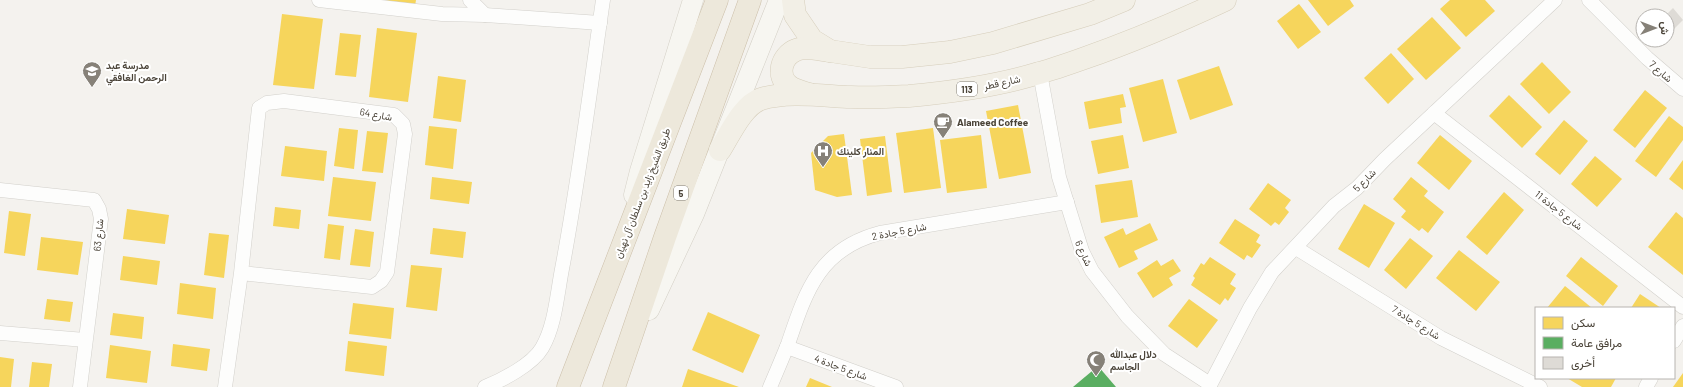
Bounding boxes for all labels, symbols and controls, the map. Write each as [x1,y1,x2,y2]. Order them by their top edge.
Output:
north arrow [1635,8,1675,48]
text: ش [1658,21,1672,35]
street label: شارع 7 [1646,58,1675,85]
place label: مدرسة عبد الرحمن الغافقي [106,59,167,86]
school or university icon: مدرسة عبد الرحمن الغافقي [81,60,103,88]
street label: شارع قطر [982,72,1022,93]
road number: 113 [957,82,977,96]
street label: شارع 64 [359,105,393,124]
cafe icon: Alameed Coffee [932,111,954,139]
place label: Alameed Coffee [957,116,1029,128]
street label: طريق الشيخ زايد بن سلطان آل نهيان [611,126,674,260]
hospital icon: المنار كلينك [812,140,834,168]
place label: المنار كلينك [837,145,884,158]
street label: شارع 5 [1350,166,1379,195]
road number: 5 [674,186,688,200]
street label: شارع 5 جادة 11 [1532,188,1585,233]
street label: شارع 63 [91,218,106,252]
street label: شارع 5 جادة 2 [871,220,928,243]
street label: شارع 6 [1072,238,1095,268]
street label: شارع 5 جادة 7 [1389,302,1442,343]
legend [1535,307,1675,379]
text: سكن [1571,315,1595,331]
text: مرافق عامة [1571,335,1622,351]
place label: دلال عبدالله الجاسم [1110,348,1157,373]
mosque icon: دلال عبدالله الجاسم [1085,349,1107,377]
street label: شارع 5 جادة 4 [813,352,869,383]
text: أخرى [1571,355,1595,371]

